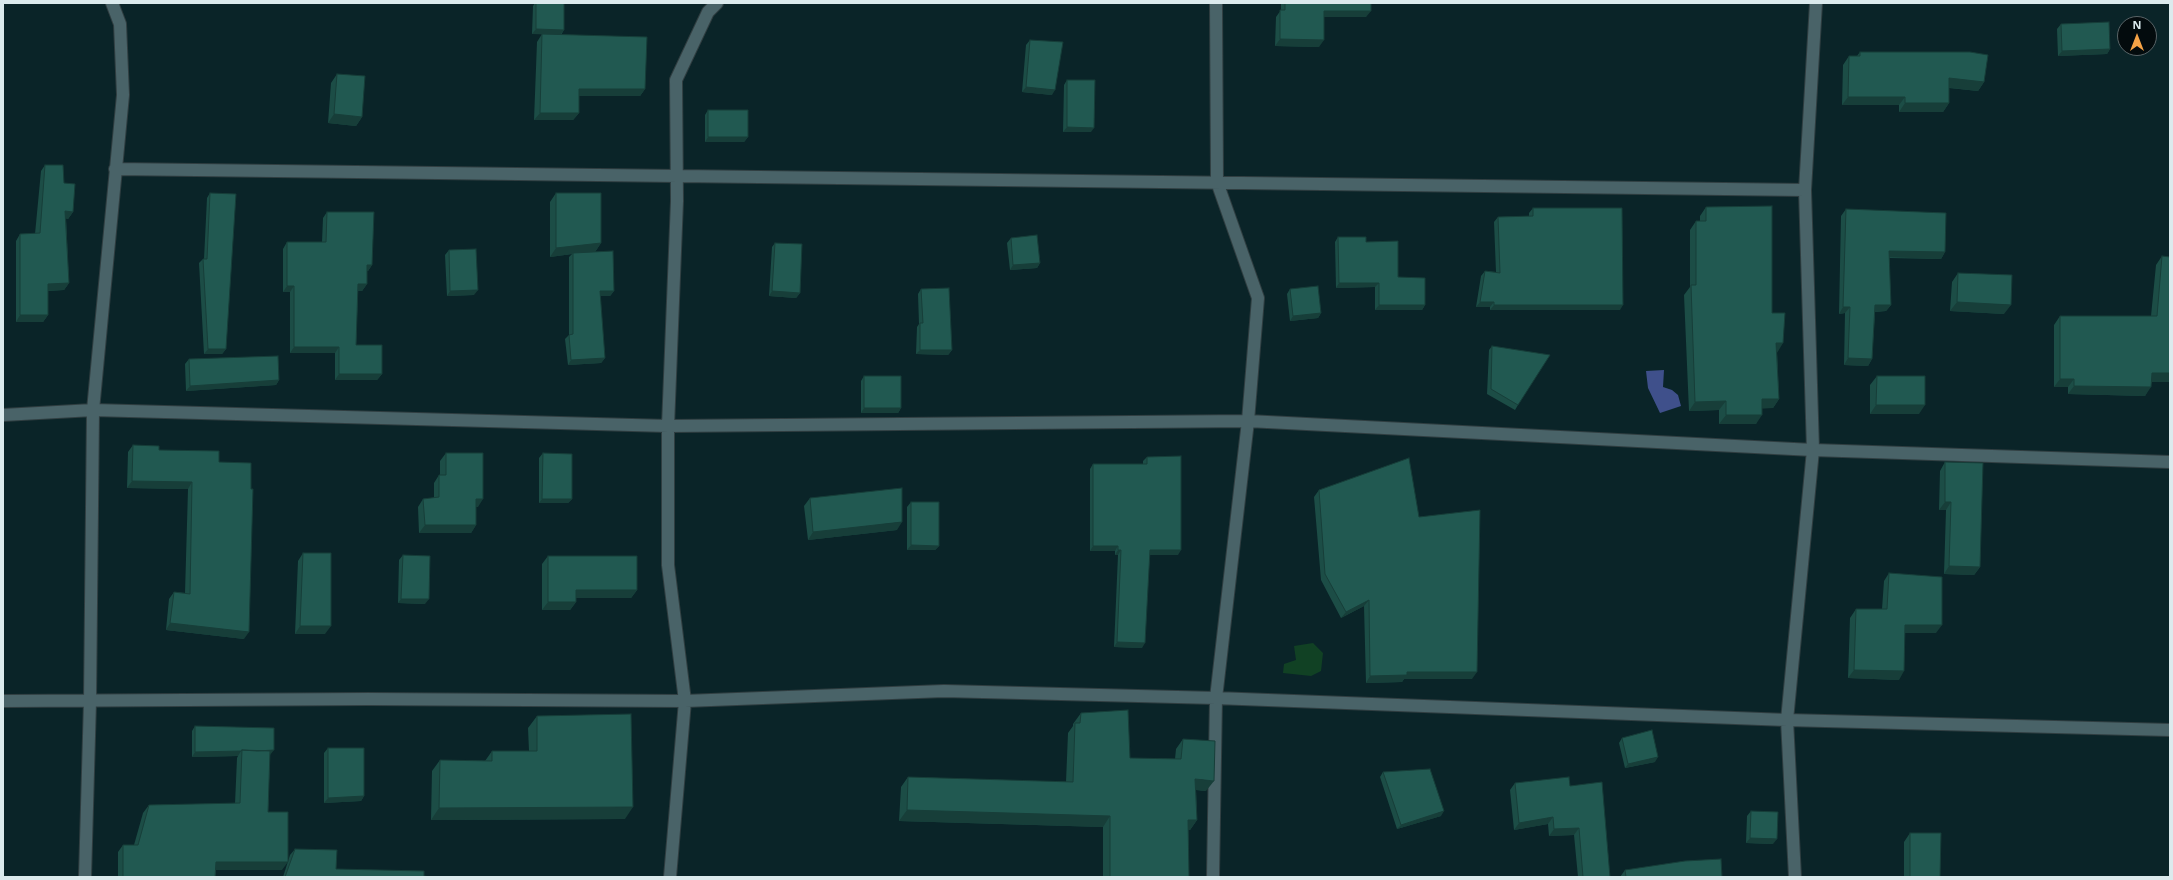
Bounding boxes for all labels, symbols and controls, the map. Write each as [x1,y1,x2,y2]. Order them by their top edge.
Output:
north arrow [2117,16,2157,56]
text: N [2133,17,2141,32]

